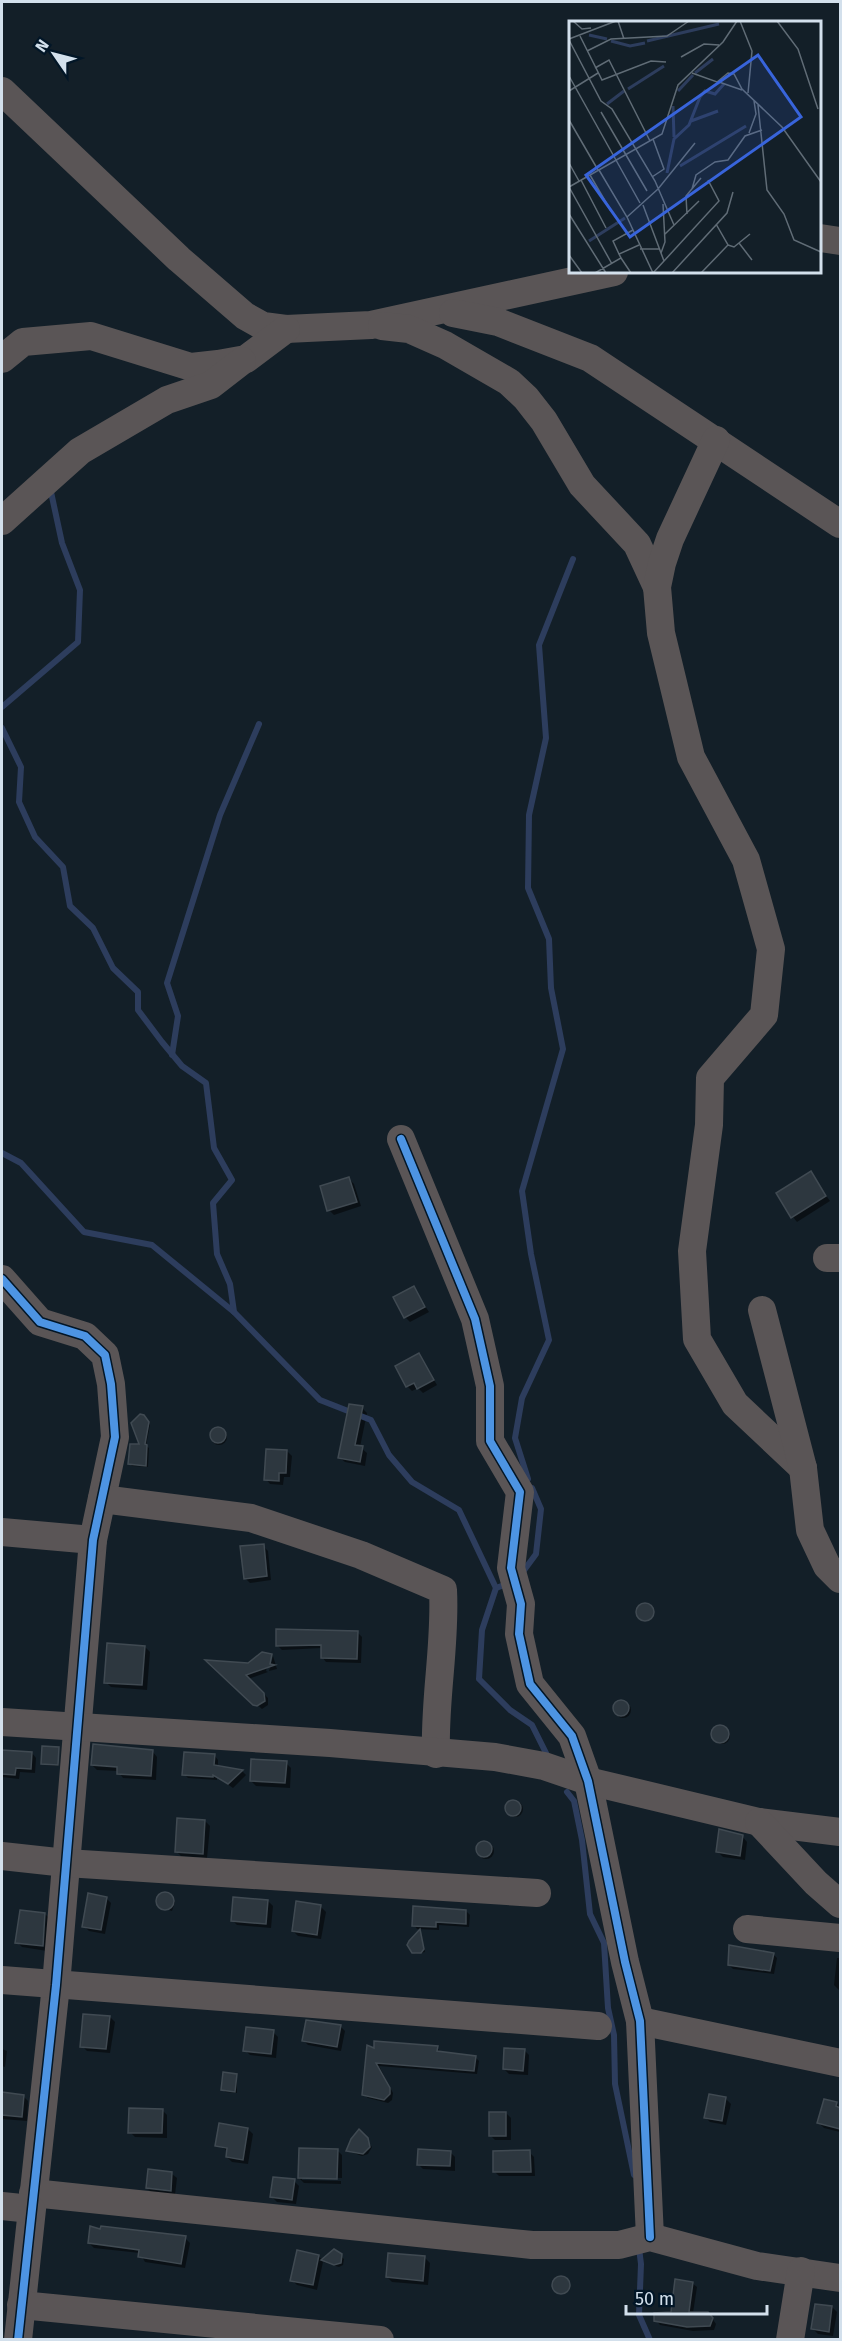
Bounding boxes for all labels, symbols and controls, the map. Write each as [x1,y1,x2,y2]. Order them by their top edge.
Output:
inset map [569,21,821,273]
north arrow [24,24,84,84]
text: N [31,36,53,55]
scale bar [626,2278,767,2316]
text: 50 m [635,2288,674,2310]

